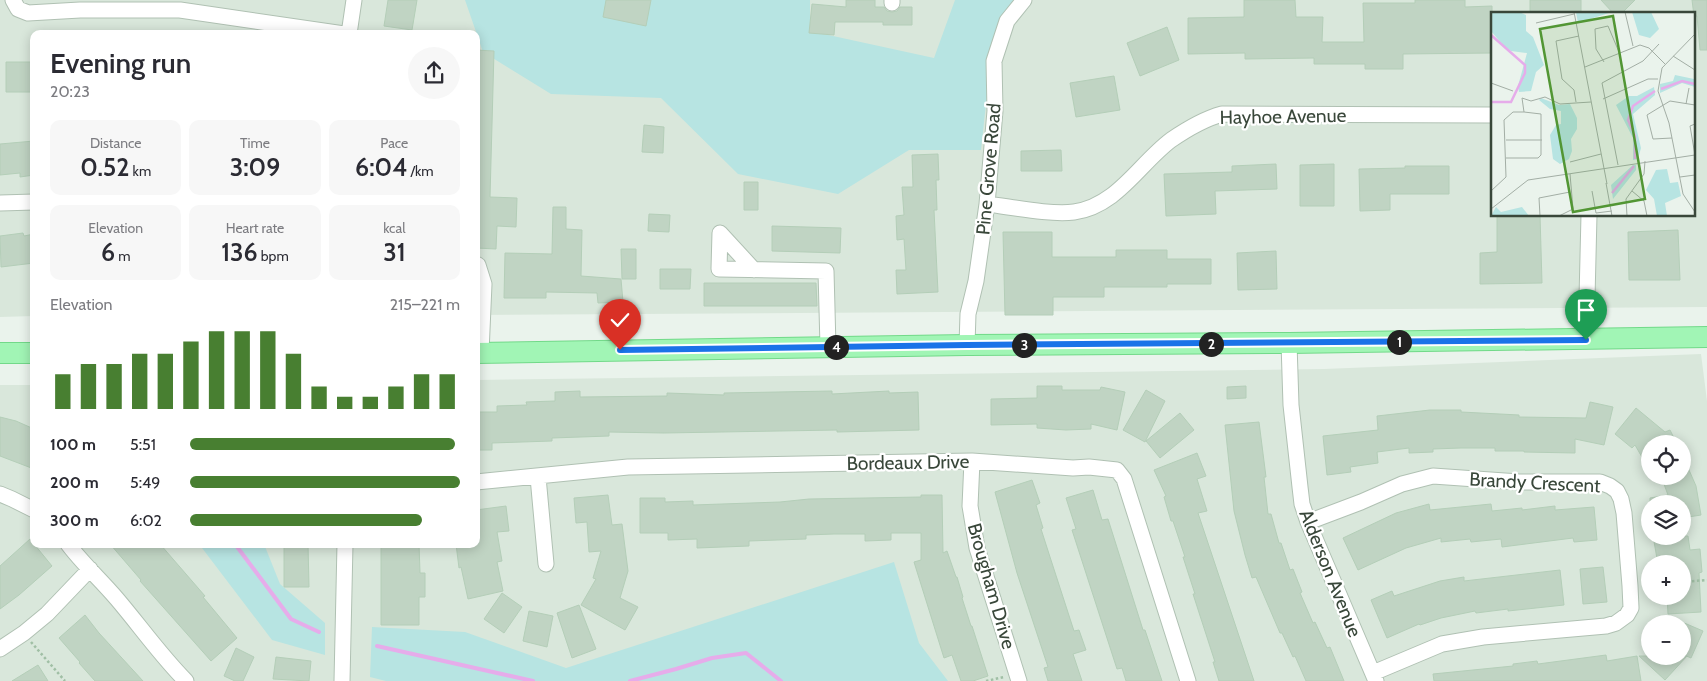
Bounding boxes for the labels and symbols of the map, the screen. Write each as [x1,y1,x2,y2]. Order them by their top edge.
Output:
inset map [1491,12,1694,216]
street label: Pine Grove Road [971,102,1006,236]
street label: Hayhoe Avenue [1220,104,1347,129]
pin [1565,289,1607,340]
pin [599,299,641,350]
pin: 1 [1386,330,1412,354]
pin: 3 [1012,332,1036,358]
pin: 2 [1198,332,1224,356]
pin: 4 [824,334,848,360]
street label: Bordeaux Drive [846,450,970,475]
street label: Brandy Crescent [1469,468,1602,497]
street label: Alderson Avenue [1294,506,1367,641]
street label: Brougham Drive [963,521,1021,652]

